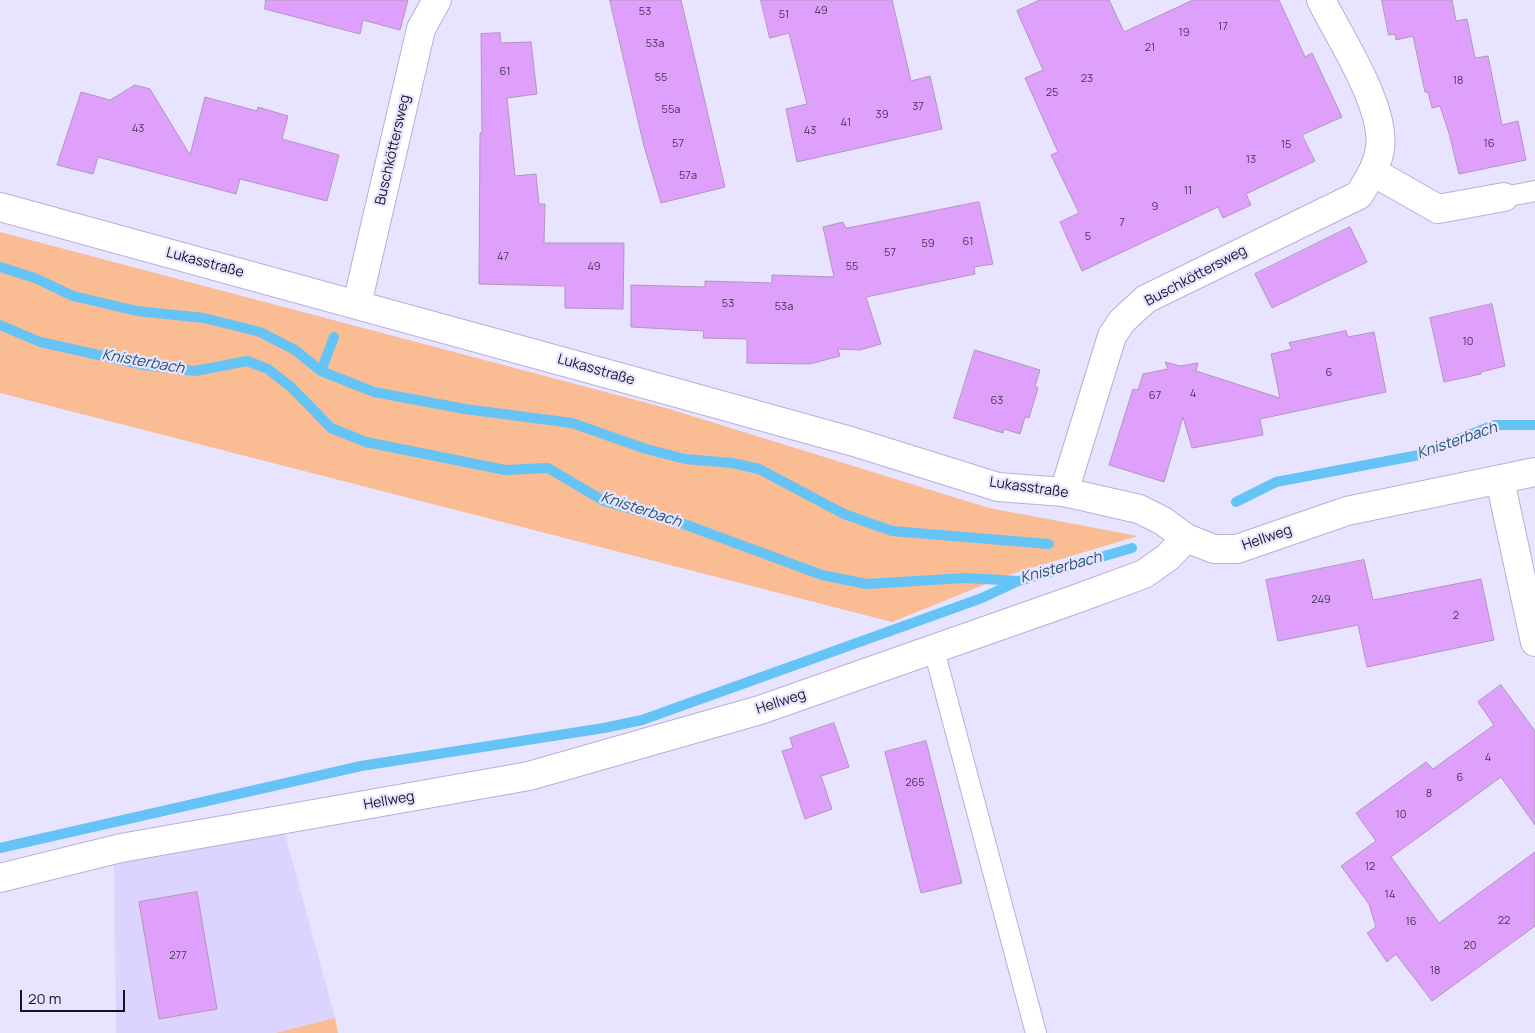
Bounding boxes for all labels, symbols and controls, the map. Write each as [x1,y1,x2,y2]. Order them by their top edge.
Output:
house number: 49 [814,4,828,18]
house number: 53 [639,5,651,19]
house number: 51 [779,8,789,22]
house number: 17 [1218,20,1228,34]
house number: 19 [1178,26,1190,40]
house number: 53a [646,37,664,51]
house number: 21 [1145,41,1155,55]
house number: 61 [500,65,510,79]
house number: 55 [655,71,667,85]
house number: 23 [1081,72,1093,86]
house number: 18 [1453,74,1463,88]
house number: 25 [1046,86,1058,100]
street label: Buschköttersweg [372,93,414,207]
house number: 37 [912,100,924,114]
house number: 55a [662,103,680,117]
house number: 39 [876,108,888,122]
house number: 41 [841,116,851,130]
house number: 43 [132,122,144,136]
house number: 43 [804,124,816,138]
house number: 57 [672,137,684,151]
house number: 16 [1483,137,1495,151]
house number: 15 [1281,138,1291,152]
house number: 13 [1246,153,1256,167]
house number: 57a [679,169,697,183]
house number: 11 [1184,184,1192,198]
house number: 9 [1152,200,1158,214]
house number: 7 [1119,216,1125,230]
house number: 5 [1085,230,1091,244]
house number: 61 [963,235,973,249]
house number: 59 [921,237,935,251]
street label: Buschköttersweg [1142,242,1250,310]
street label: Lukasstraße [164,245,246,281]
house number: 57 [884,246,896,260]
house number: 47 [497,250,509,264]
house number: 49 [587,260,601,274]
house number: 55 [846,260,858,274]
house number: 53 [722,297,734,311]
house number: 53a [775,300,793,314]
house number: 10 [1463,335,1473,349]
water label: Knisterbach [100,346,186,378]
street label: Lukasstraße [555,351,637,389]
house number: 6 [1326,366,1332,380]
house number: 4 [1190,387,1196,401]
house number: 67 [1149,389,1161,403]
house number: 63 [991,394,1003,408]
water label: Knisterbach [1415,419,1499,463]
street label: Lukasstraße [988,474,1070,502]
water label: Knisterbach [599,489,683,531]
street label: Hellweg [1240,522,1294,554]
water label: Knisterbach [1018,549,1104,587]
house number: 249 [1311,593,1331,607]
house number: 2 [1453,609,1459,623]
street label: Hellweg [754,686,808,718]
house number: 4 [1485,751,1491,765]
house number: 6 [1457,771,1463,785]
house number: 265 [905,776,925,790]
house number: 8 [1426,787,1432,801]
street label: Hellweg [362,788,416,814]
house number: 10 [1396,808,1406,822]
house number: 12 [1365,860,1375,874]
house number: 14 [1385,888,1395,902]
house number: 22 [1498,914,1510,928]
house number: 16 [1405,915,1417,929]
house number: 20 [1464,939,1476,953]
house number: 277 [169,949,187,963]
house number: 18 [1430,964,1440,978]
scale bar [22,980,128,1012]
text: 20 m [28,988,61,1009]

